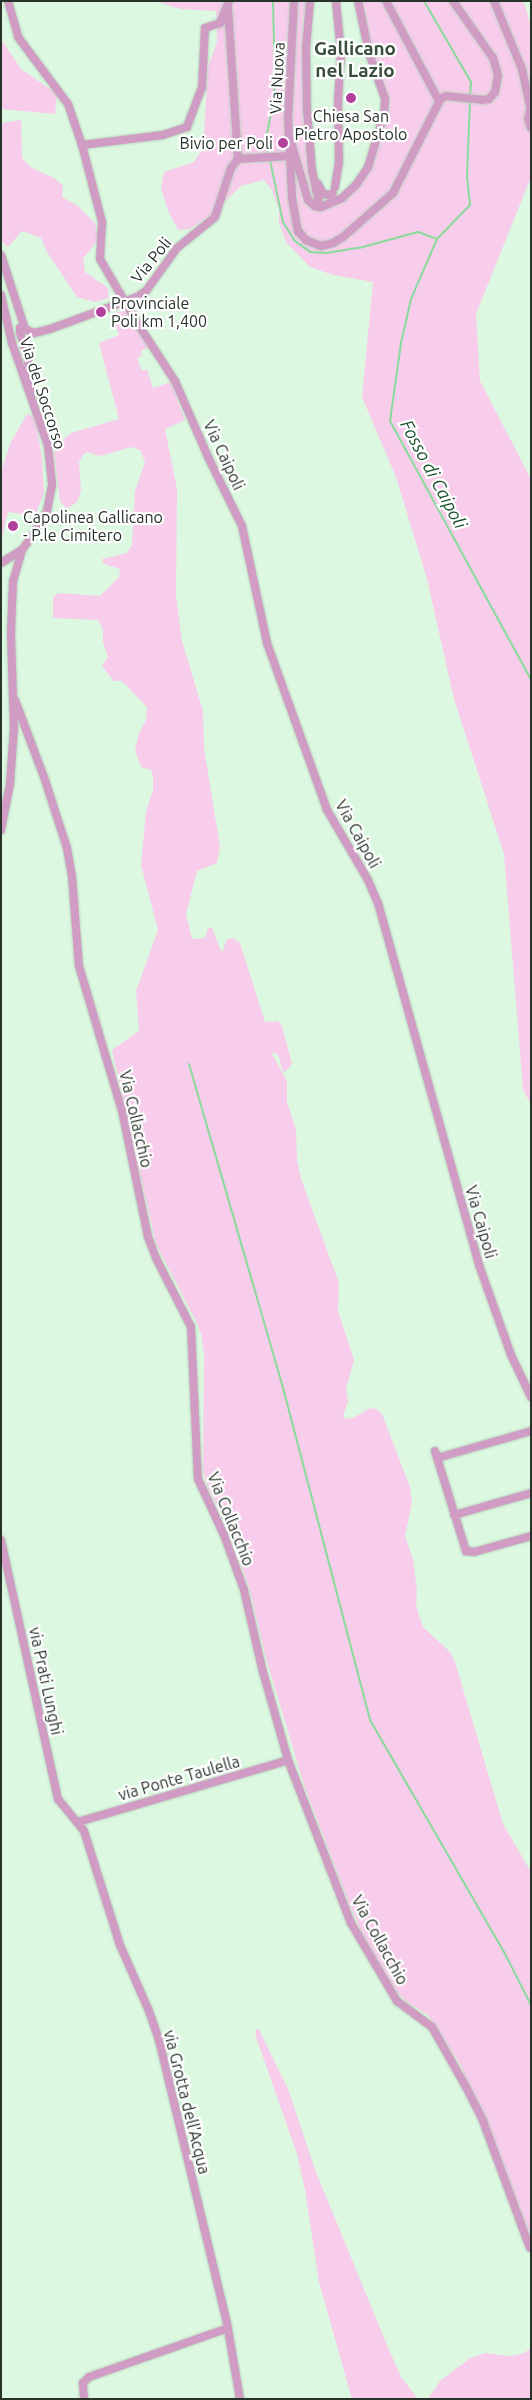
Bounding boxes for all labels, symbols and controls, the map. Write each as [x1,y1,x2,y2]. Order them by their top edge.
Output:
district label: Gallicano nel Lazio [314,38,396,82]
street label: Via Nuova [266,41,288,115]
marker: Chiesa San Pietro Apostolo [345,92,357,104]
place label: Chiesa San Pietro Apostolo [295,106,407,144]
place label: Bivio per Poli [180,133,273,153]
marker: Bivio per Poli [277,137,289,149]
street label: Via Poli [127,233,175,287]
place label: Provinciale Poli km 1,400 [111,293,207,331]
marker: Provinciale Poli km 1,400 [95,306,107,318]
street label: Via del Soccorso [16,335,70,451]
water label: Fosso di Caipoli [396,416,472,532]
street label: Via Caipoli [199,417,249,493]
place label: Capolinea Gallicano - P.le Cimitero [23,507,163,545]
marker: Capolinea Gallicano - P.le Cimitero [7,520,19,532]
street label: Via Caipoli [331,796,385,872]
street label: Via Collacchio [115,1068,157,1170]
street label: Via Caipoli [461,1183,501,1261]
street label: Via Collacchio [203,1469,259,1569]
street label: via Prati Lunghi [25,1625,67,1737]
street label: via Ponte Taulella [116,1751,242,1805]
street label: Via Collacchio [347,1892,413,1988]
street label: via Grotta dell'Acqua [160,2028,214,2176]

